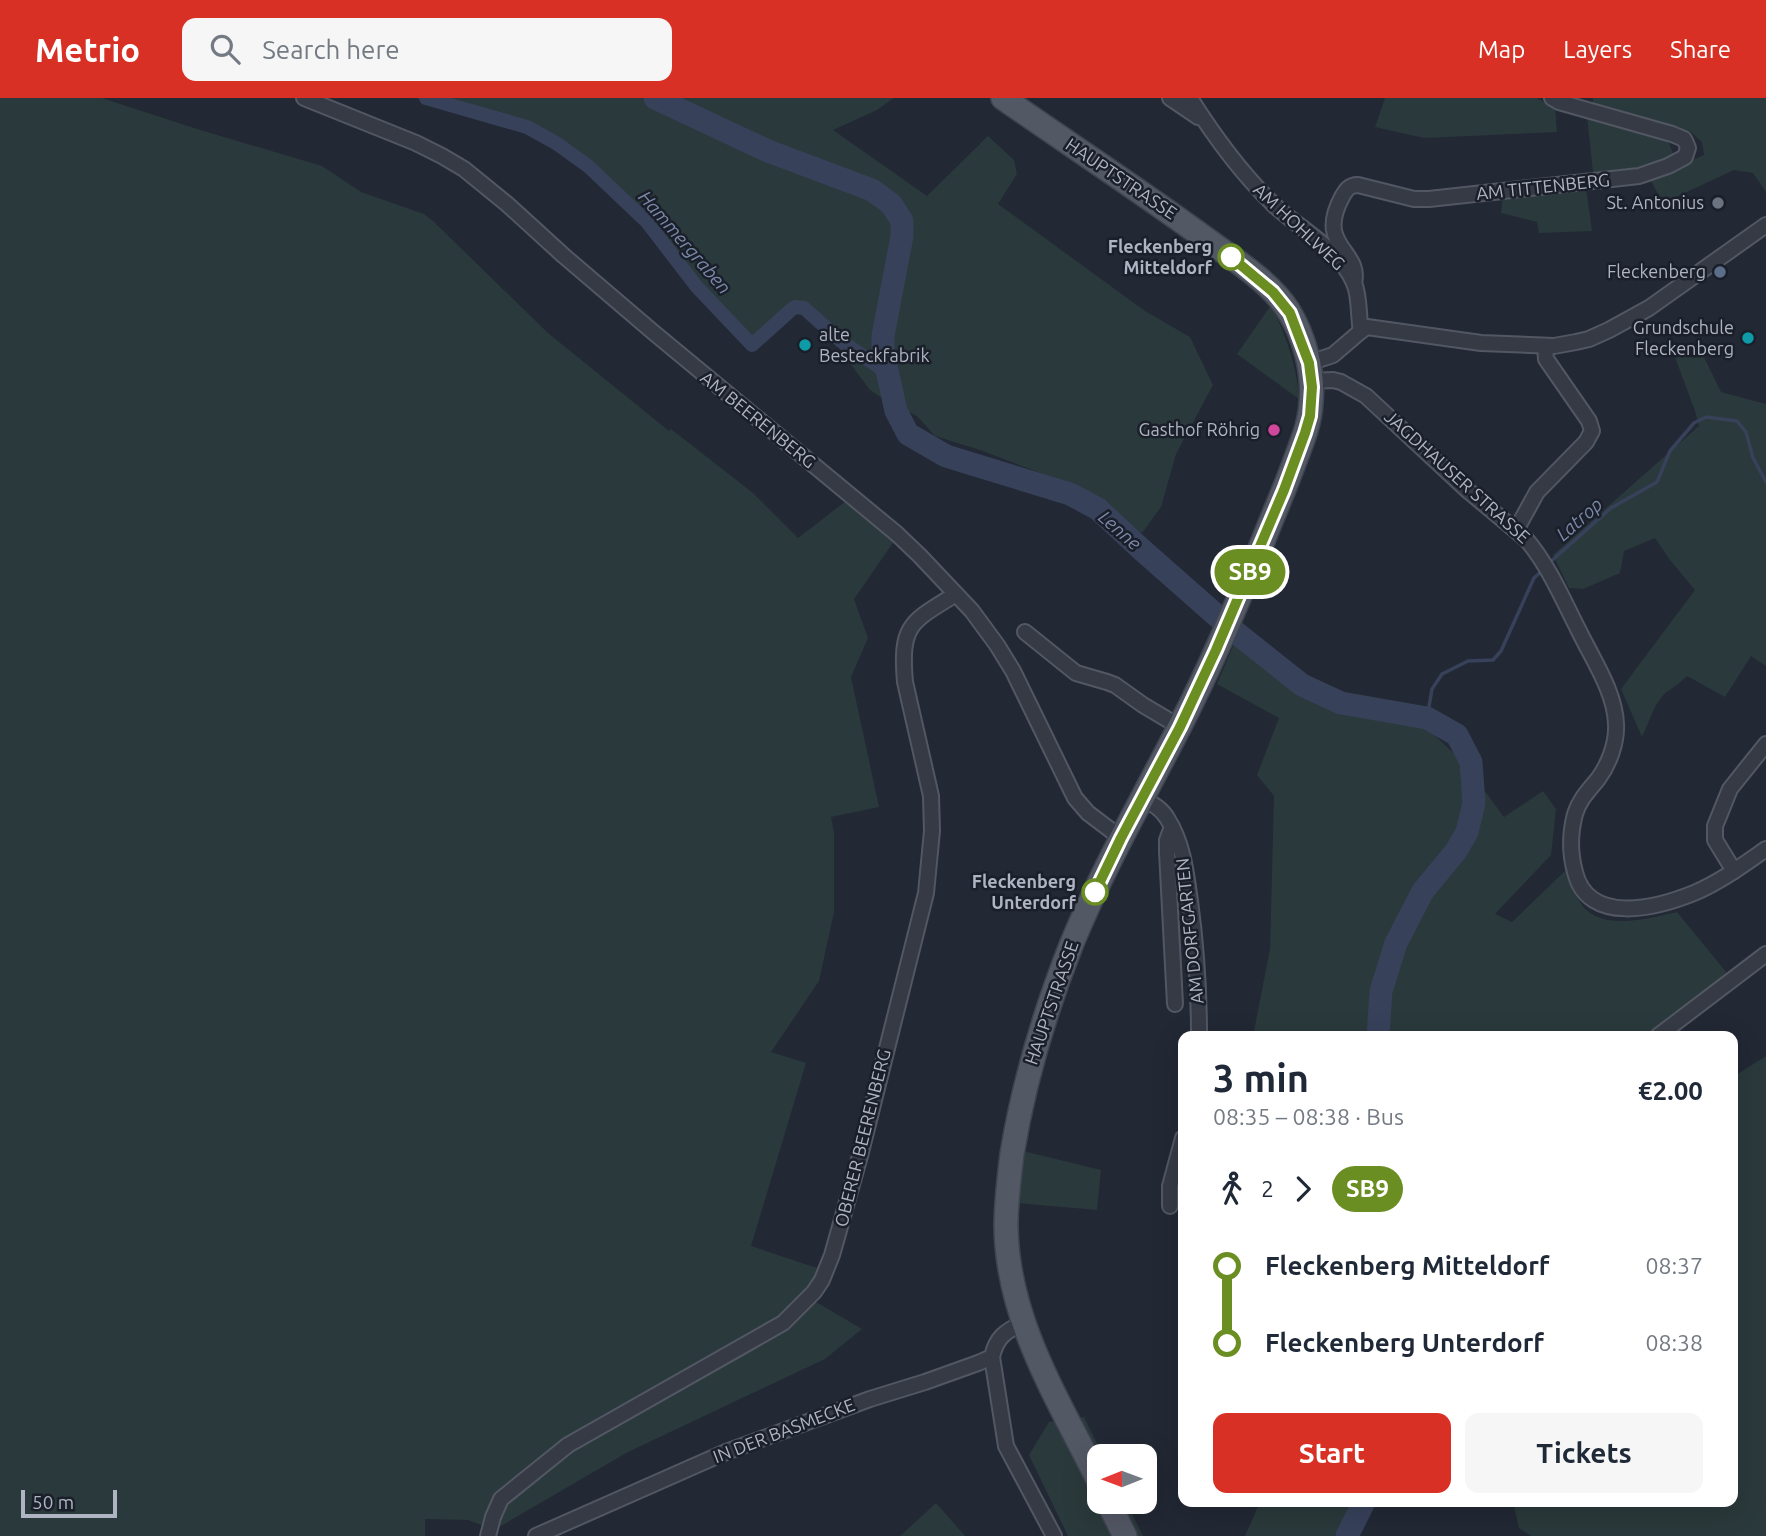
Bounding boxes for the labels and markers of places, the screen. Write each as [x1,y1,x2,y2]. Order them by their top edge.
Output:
place label: St. Antonius [1606,192,1704,212]
marker: St. Antonius [1710,195,1726,211]
place label: Fleckenberg Mitteldorf [1108,236,1213,277]
marker: Fleckenberg Mitteldorf [1218,244,1244,270]
place label: Fleckenberg [1607,261,1706,281]
marker: Fleckenberg [1712,264,1728,280]
place label: Grundschule Fleckenberg [1633,317,1734,358]
place label: alte Besteckfabrik [819,324,930,365]
marker: Grundschule Fleckenberg [1740,330,1756,346]
marker: alte Besteckfabrik [797,337,813,353]
place label: Gasthof Röhrig [1139,419,1260,439]
marker: Gasthof Röhrig [1266,422,1282,438]
place label: Fleckenberg Unterdorf [972,871,1077,912]
marker: Fleckenberg Unterdorf [1082,879,1108,905]

